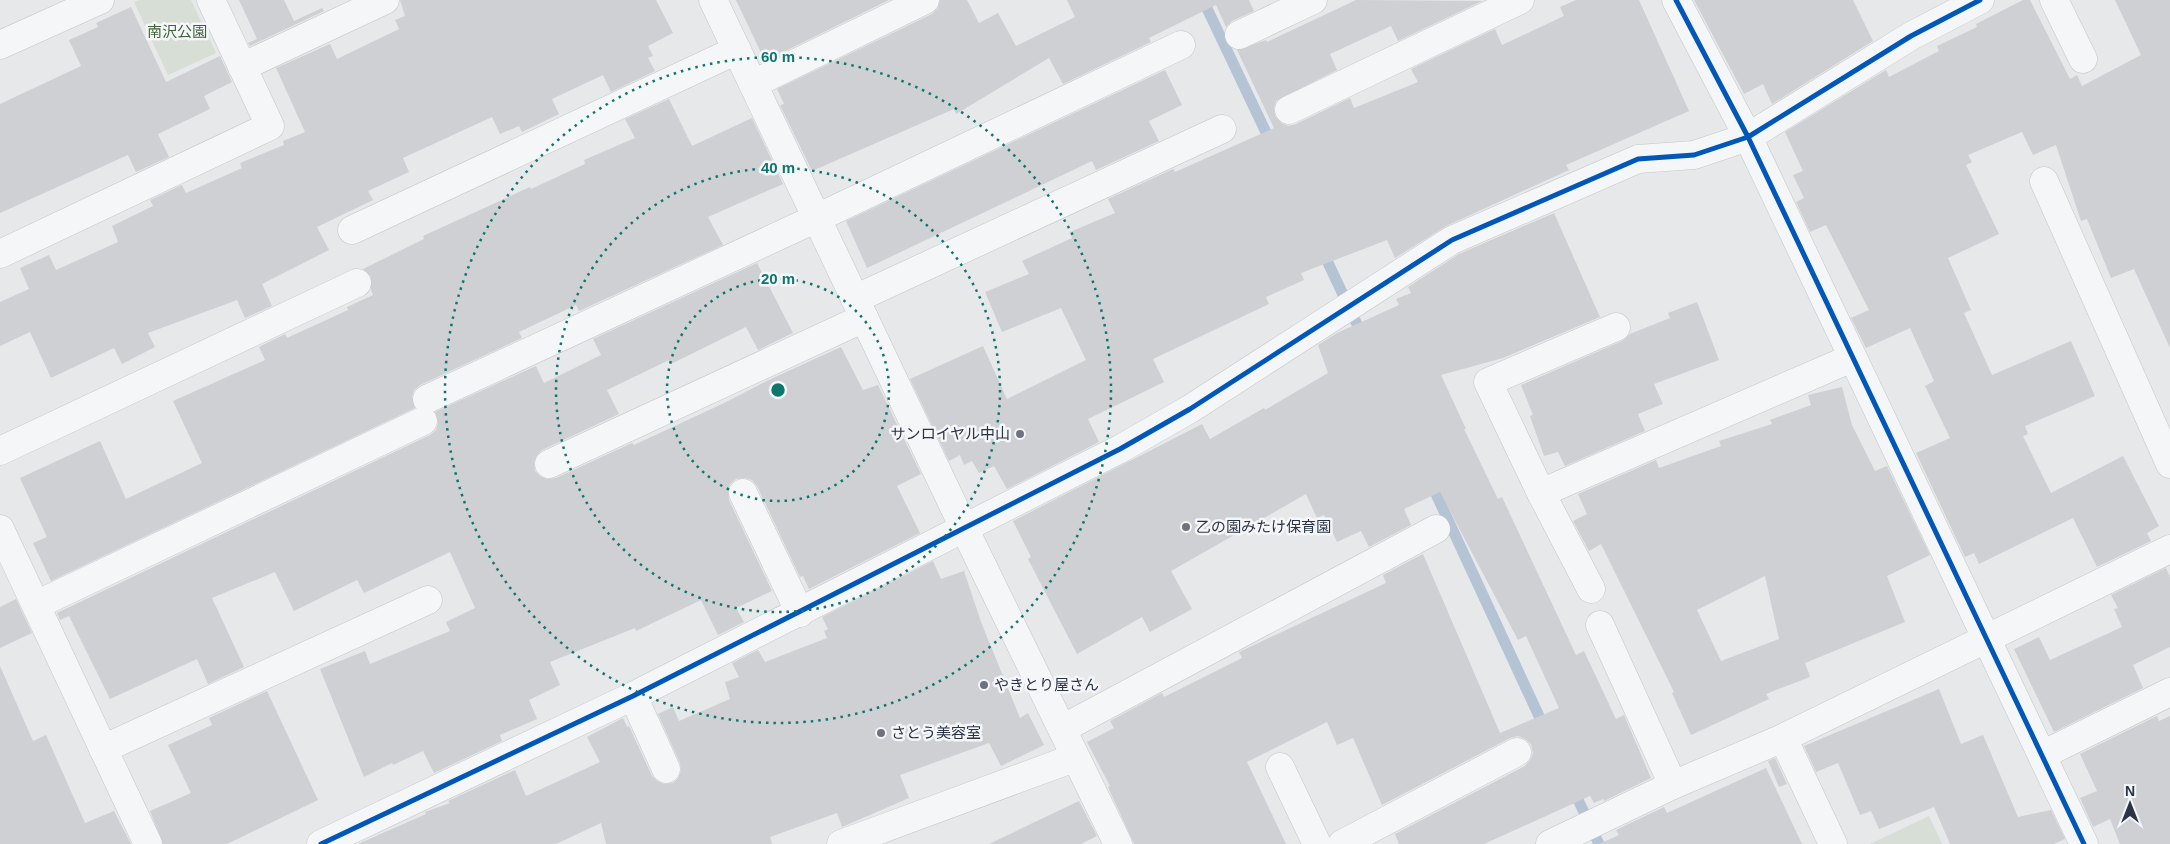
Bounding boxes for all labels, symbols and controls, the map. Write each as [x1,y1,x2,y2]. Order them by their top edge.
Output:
park label: 南沢公園 [147,23,207,40]
text: 60 m [761,48,795,65]
text: 40 m [761,159,795,176]
text: 20 m [761,270,795,287]
centre of rings [769,381,787,399]
place label: サンロイヤル中山 [890,425,1010,442]
marker: サンロイヤル中山 [1014,428,1026,440]
place label: 乙の園みたけ保育園 [1196,518,1331,535]
marker: 乙の園みたけ保育園 [1180,521,1192,533]
place label: やきとり屋さん [994,676,1099,693]
marker: やきとり屋さん [978,679,990,691]
place label: さとう美容室 [891,724,981,741]
marker: さとう美容室 [875,727,887,739]
north arrow [2105,779,2155,829]
text: N [2125,783,2135,799]

